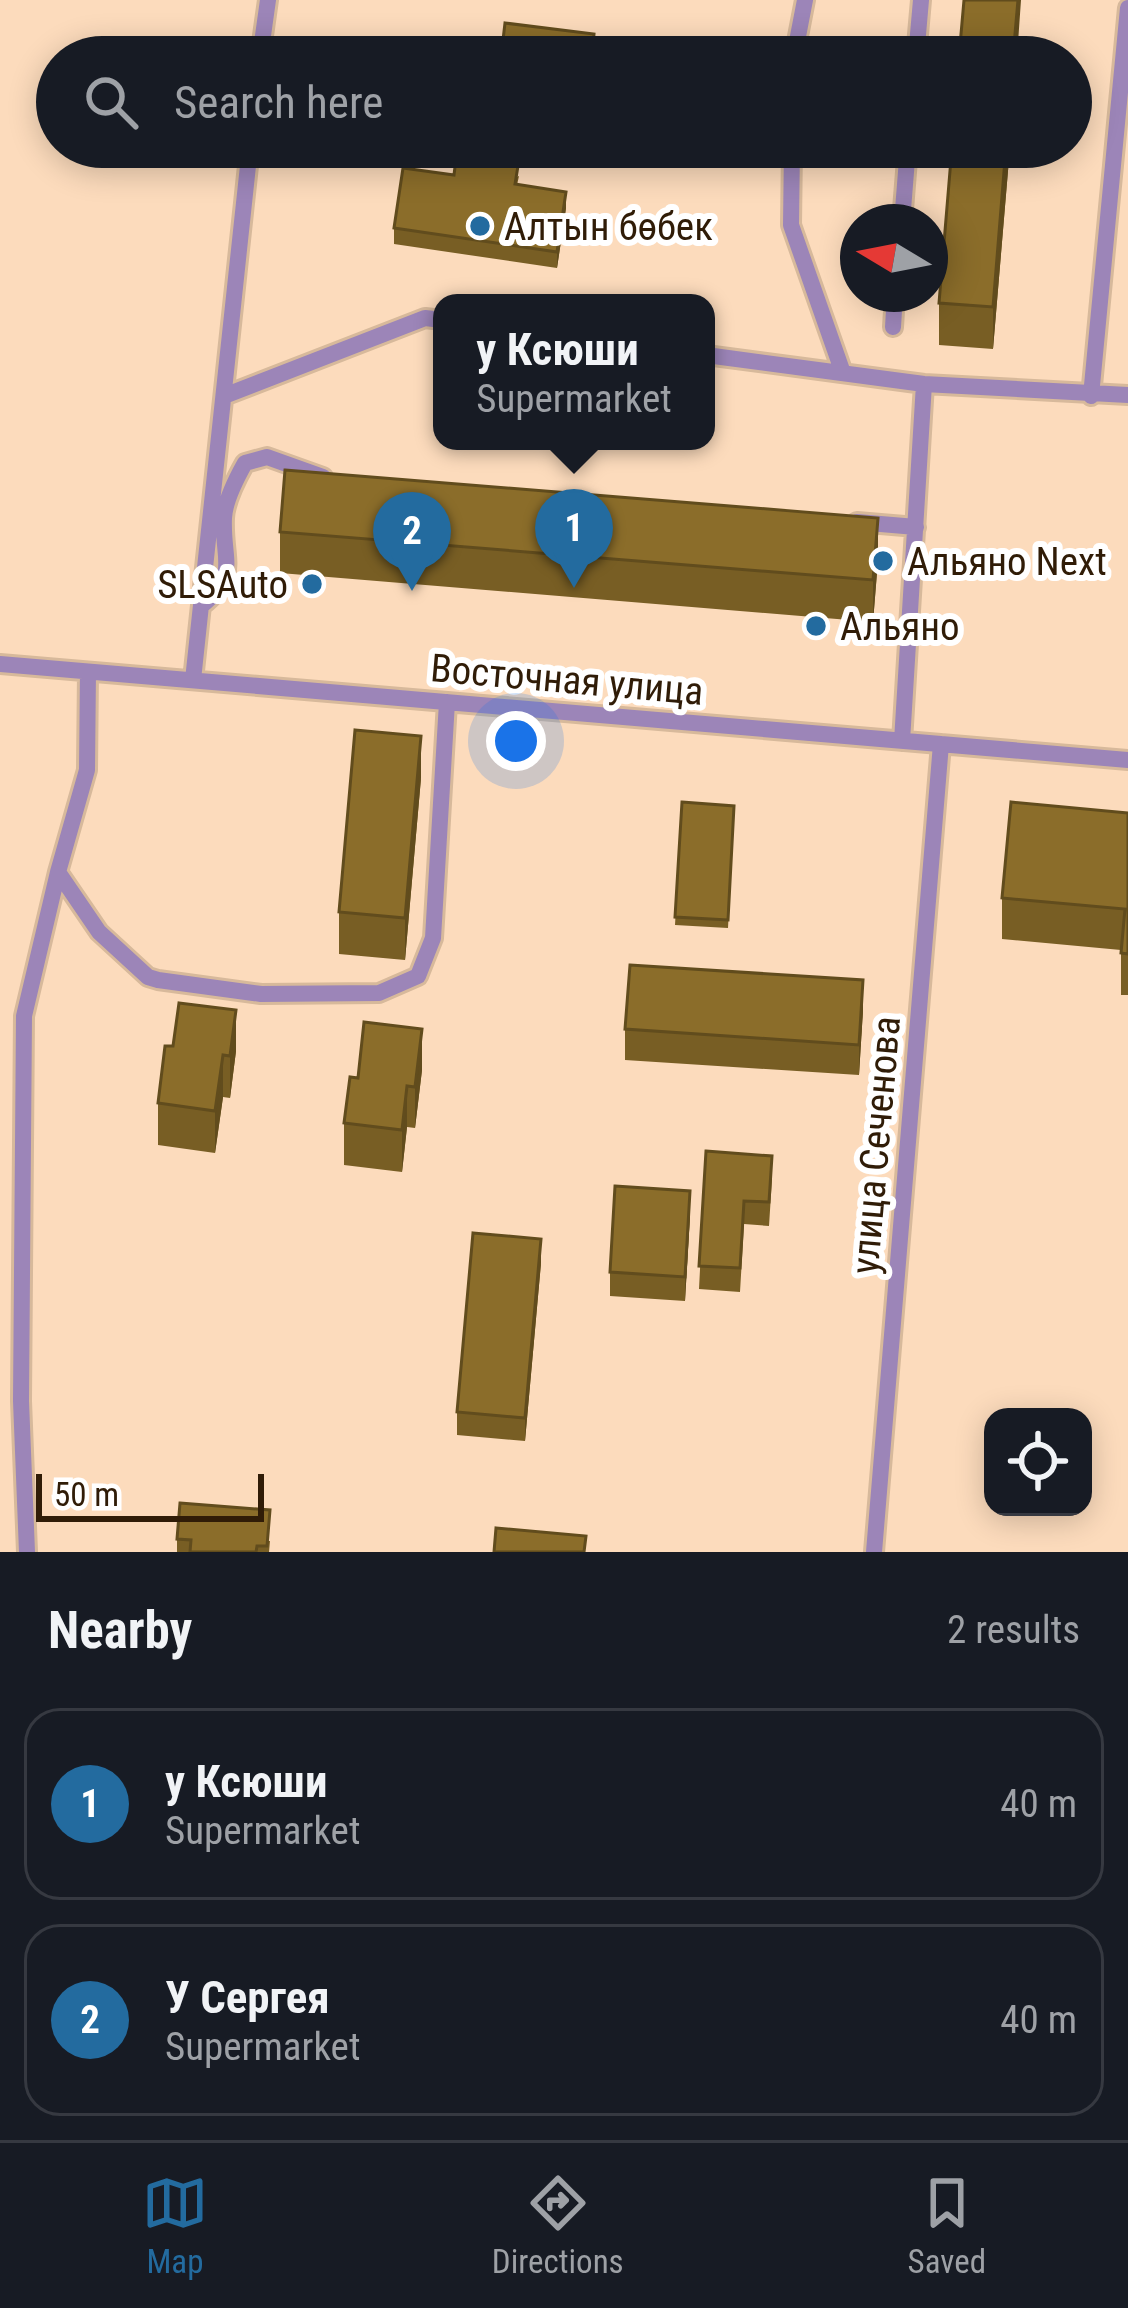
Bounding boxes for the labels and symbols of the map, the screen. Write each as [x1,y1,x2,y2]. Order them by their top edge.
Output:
place label: Алтын бөбек [504,204,713,250]
north arrow [840,204,948,312]
marker: Алтын бөбек [467,213,493,239]
pin: 1 [535,489,613,588]
pin: 2 [373,492,451,591]
place label: Альяно Next [907,539,1107,585]
marker: Альяно Next [870,548,896,574]
place label: SLSAuto [157,562,288,608]
marker: SLSAuto [299,571,325,597]
place label: Альяно [840,604,960,650]
marker: Альяно [803,613,829,639]
street label: Восточная улица [429,645,705,715]
your location [486,711,546,771]
street label: улица Сеченова [842,1014,910,1276]
scale bar [36,1468,264,1521]

